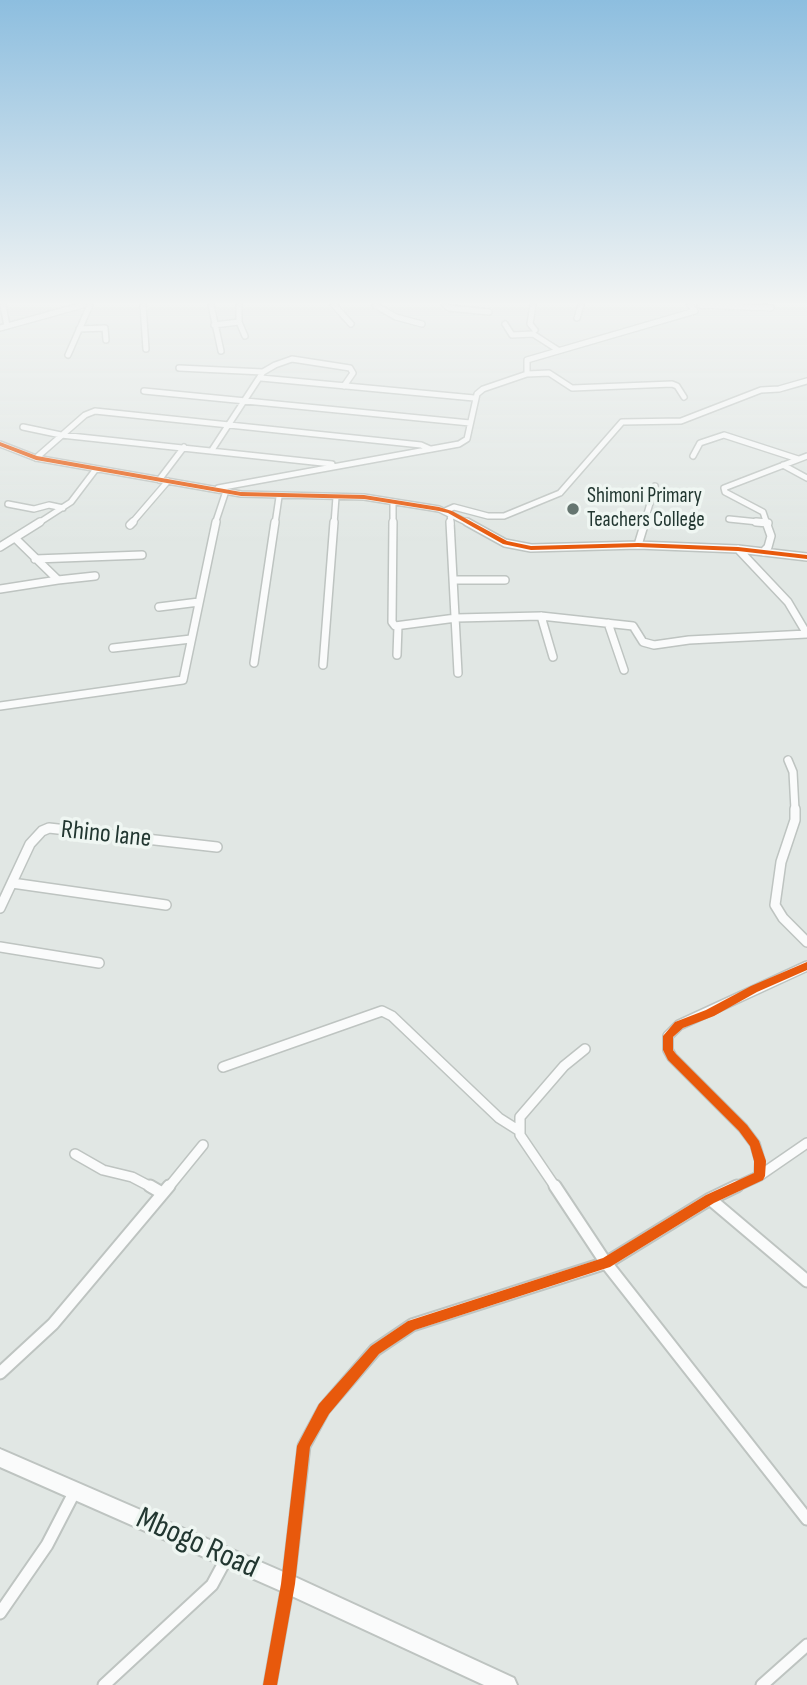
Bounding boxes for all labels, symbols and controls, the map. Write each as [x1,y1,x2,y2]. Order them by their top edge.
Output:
place label: Shimoni Primary Teachers College [587,484,705,534]
marker: Shimoni Primary Teachers College [565,501,581,517]
street label: Rhino lane [59,815,153,855]
street label: Mbogo Road [130,1500,264,1588]

